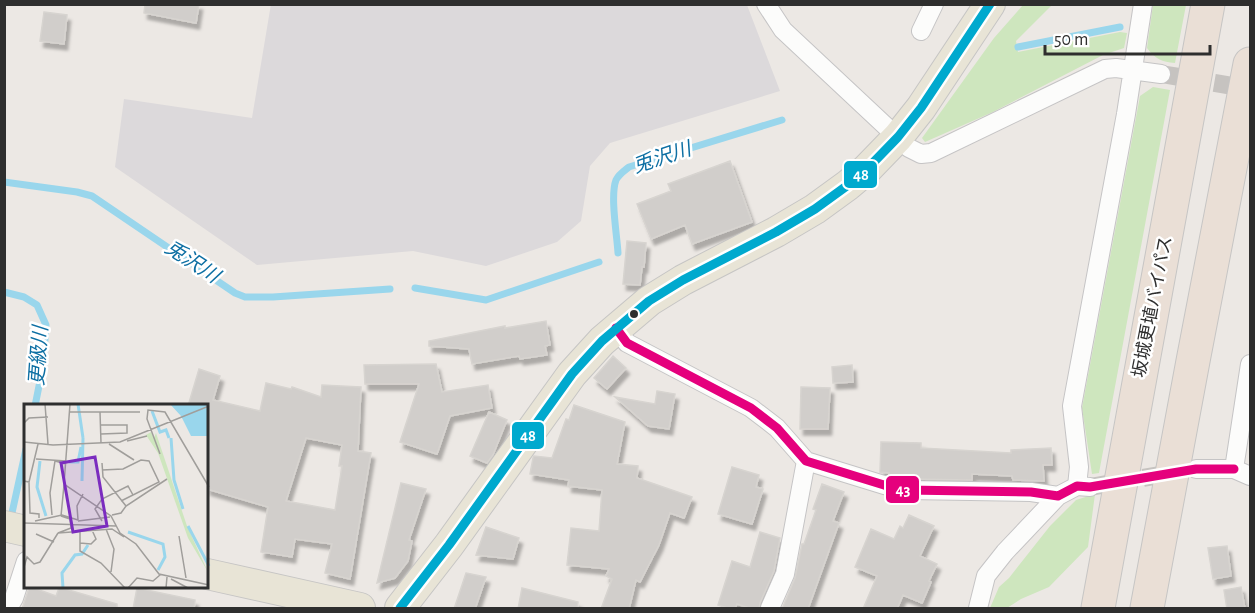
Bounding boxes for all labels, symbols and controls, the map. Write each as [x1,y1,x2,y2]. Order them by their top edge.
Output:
scale bar [1045,18,1210,56]
text: 50 m [1054,31,1088,49]
water label: 兎沢川 [630,138,696,177]
line badge: 48 [843,160,878,189]
text: 48 [853,167,869,183]
street label: 坂城更埴バイパス [1128,234,1176,379]
water label: 兎沢川 [161,236,225,288]
unlabelled marker [628,308,640,320]
water label: 更級川 [26,323,51,387]
inset map [24,404,208,589]
line badge: 48 [511,421,545,450]
text: 48 [520,428,536,444]
line badge: 43 [885,475,920,504]
text: 43 [896,482,911,498]

